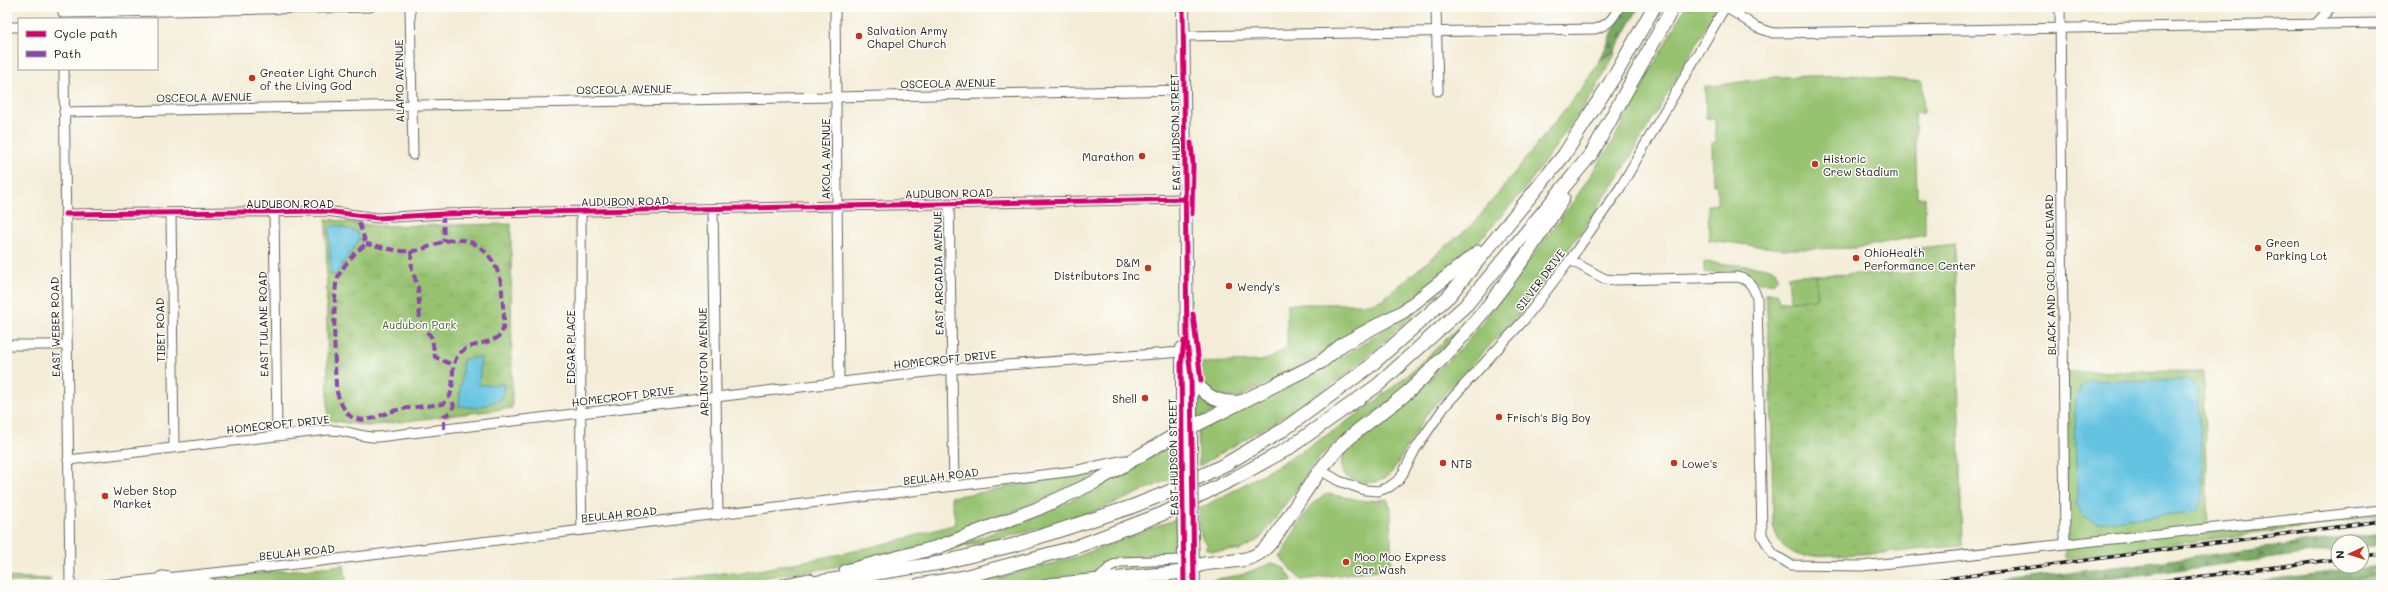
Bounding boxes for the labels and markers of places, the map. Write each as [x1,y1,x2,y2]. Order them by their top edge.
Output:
place label: Salvation Army Chapel Church [867,23,948,51]
marker: Salvation Army Chapel Church [854,31,864,41]
place label: Greater Light Church of the Living God [260,65,376,93]
marker: Greater Light Church of the Living God [247,73,257,83]
place label: Marathon [1082,149,1134,164]
marker: Marathon [1137,151,1147,161]
place label: Historic Crew Stadium [1823,151,1898,179]
marker: Historic Crew Stadium [1810,159,1820,169]
place label: Green Parking Lot [2266,235,2328,263]
marker: Green Parking Lot [2253,243,2263,253]
place label: OhioHealth Performance Center [1864,245,1976,273]
marker: OhioHealth Performance Center [1851,253,1861,263]
place label: D&M Distributors Inc [1054,255,1140,283]
marker: D&M Distributors Inc [1143,263,1153,273]
place label: Wendy's [1237,279,1280,294]
marker: Wendy's [1224,281,1234,291]
place label: Shell [1112,391,1137,406]
marker: Shell [1140,393,1150,403]
place label: Frisch's Big Boy [1507,410,1591,425]
marker: Frisch's Big Boy [1494,412,1504,422]
place label: NTB [1451,456,1472,471]
place label: Lowe's [1682,456,1717,471]
marker: NTB [1438,458,1448,468]
marker: Lowe's [1669,458,1679,468]
place label: Weber Stop Market [113,483,177,511]
marker: Weber Stop Market [100,491,110,501]
place label: Moo Moo Express Car Wash [1354,549,1446,577]
marker: Moo Moo Express Car Wash [1341,557,1351,567]

